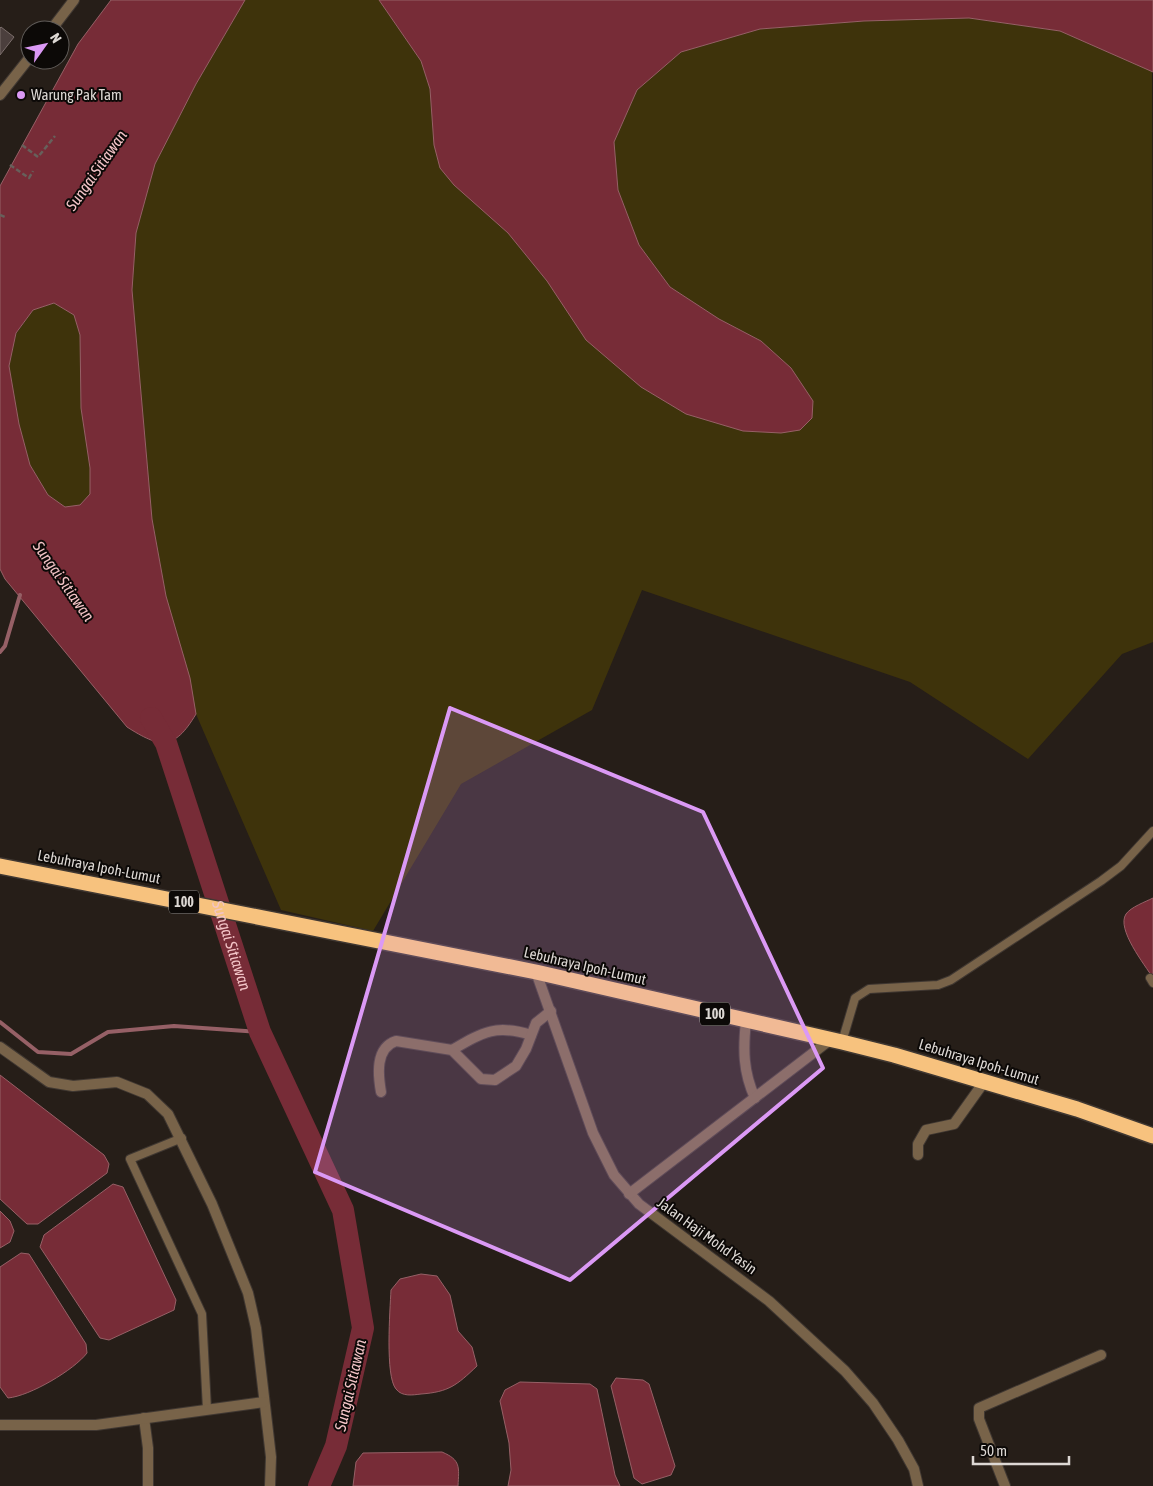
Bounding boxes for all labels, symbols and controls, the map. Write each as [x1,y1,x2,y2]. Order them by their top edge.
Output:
north arrow [20,20,70,70]
text: N [47,30,65,46]
place label: Warung Pak Tam [31,86,122,103]
marker: Warung Pak Tam [15,89,27,101]
water label: Sungai Sitiawan [61,126,131,215]
water label: Sungai Sitiawan [28,537,98,625]
street label: Lebuhraya Ipoh-Lumut [36,846,162,887]
road number: 100 [169,890,199,914]
water label: Sungai Sitiawan [208,897,255,993]
street label: Lebuhraya Ipoh-Lumut [522,943,648,988]
road number: 100 [700,1002,730,1026]
street label: Lebuhraya Ipoh-Lumut [917,1035,1041,1088]
street label: Jalan Haji Mohd Yasin [654,1194,760,1277]
water label: Sungai Sitiawan [330,1337,370,1434]
scale bar [973,1434,1069,1466]
text: 50 m [980,1442,1007,1459]

